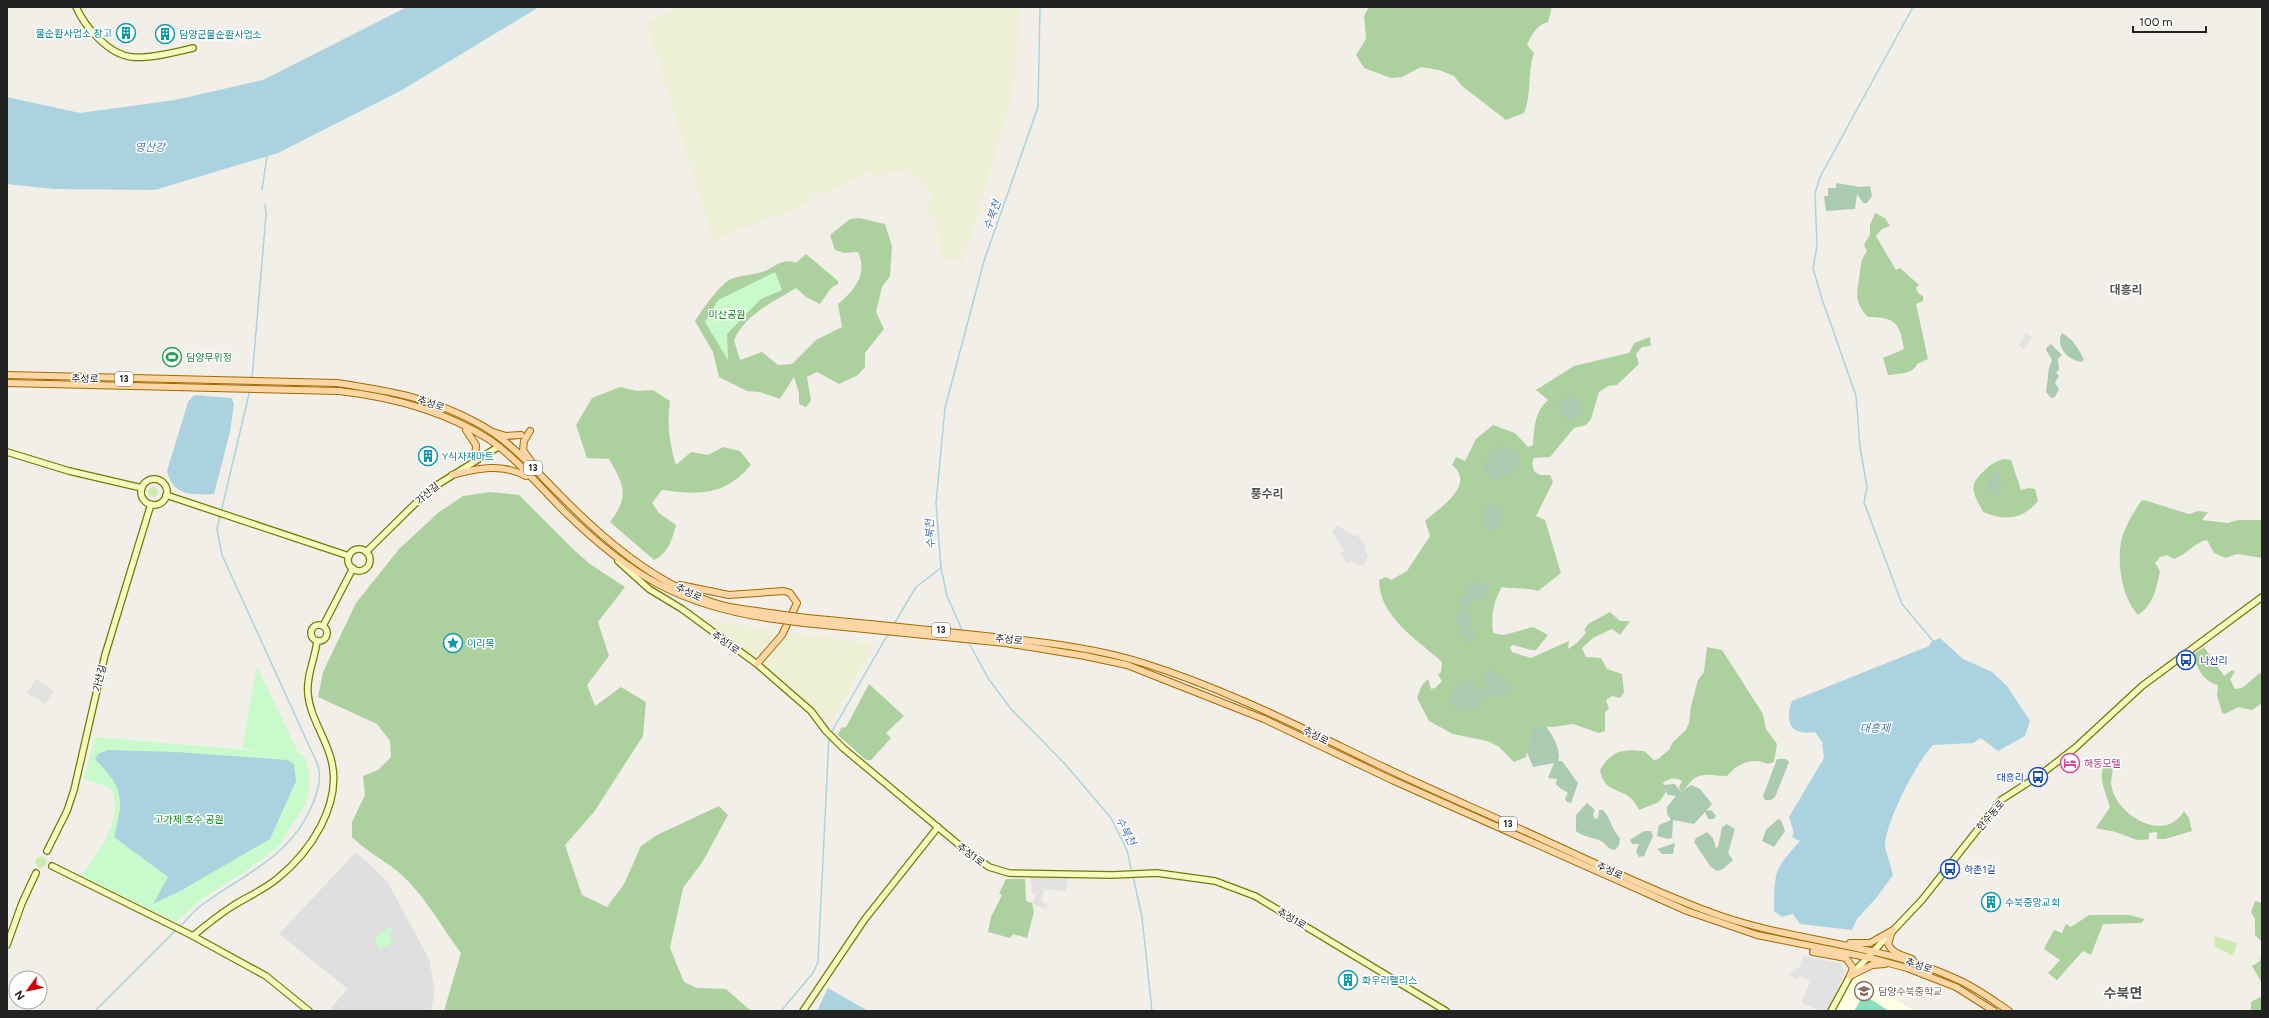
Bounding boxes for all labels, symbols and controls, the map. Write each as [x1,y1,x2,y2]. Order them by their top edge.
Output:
scale bar [2133,8,2206,34]
text: 100 m [2139,15,2173,29]
building icon: 물순환사업소 창고 [115,22,137,44]
building icon: 담양군물순환사업소 [154,23,176,45]
place label: 물순환사업소 창고 [36,27,112,40]
place label: 담양군물순환사업소 [179,28,262,41]
water label: 영산강 [135,141,167,154]
water label: 수북천 [981,197,1004,232]
district label: 대흥리 [2109,283,2143,297]
park label: 미산공원 [709,308,745,321]
sports icon: 담양무위정 [161,346,183,368]
place label: 담양무위정 [186,351,232,364]
street label: 추성로 [71,372,99,385]
road number: 13 [115,372,133,386]
street label: 추성로 [416,393,446,414]
building icon: Y식자재마트 [417,445,439,467]
place label: Y식자재마트 [442,450,494,463]
road number: 13 [524,461,542,475]
street label: 가산길 [413,480,442,507]
district label: 풍수리 [1250,487,1284,501]
water label: 수북천 [923,517,938,550]
street label: 추성로 [674,581,704,604]
road number: 13 [932,623,950,637]
street label: 추성1로 [709,628,742,657]
place icon: 이리목 [442,632,464,654]
street label: 추성로 [995,632,1023,647]
place label: 이리목 [467,637,495,650]
bus stop icon: 나산리 [2175,649,2197,671]
place label: 나산리 [2200,654,2228,667]
street label: 가산길 [90,663,109,693]
water label: 대흥제 [1860,722,1892,735]
street label: 추성로 [1301,723,1331,748]
hotel icon: 해동모텔 [2059,752,2081,774]
place label: 해동모텔 [2084,757,2121,770]
bus stop icon: 대흥리 [2027,766,2049,788]
place label: 대흥리 [1996,771,2024,784]
street label: 한수동로 [1973,797,2007,833]
park label: 고가제 호수 공원 [154,813,224,826]
water label: 수북천 [1113,815,1139,849]
road number: 13 [1499,817,1517,831]
street label: 추성1로 [954,840,987,869]
bus stop icon: 하촌1길 [1939,858,1961,880]
street label: 추성로 [1595,859,1625,882]
place label: 하촌1길 [1964,863,1996,876]
building icon: 수북중앙교회 [1980,891,2002,913]
place label: 수북중앙교회 [2005,896,2060,909]
street label: 추성1로 [1275,905,1309,932]
street label: 추성로 [1904,955,1934,976]
building icon: 화우리팰리스 [1337,969,1359,991]
north arrow [8,970,48,1010]
place label: 화우리팰리스 [1362,974,1417,987]
school or university icon: 담양수북중학교 [1853,980,1875,1002]
place label: 담양수북중학교 [1878,985,1942,998]
district label: 수북면 [2104,985,2142,1002]
text: N [12,988,28,1002]

